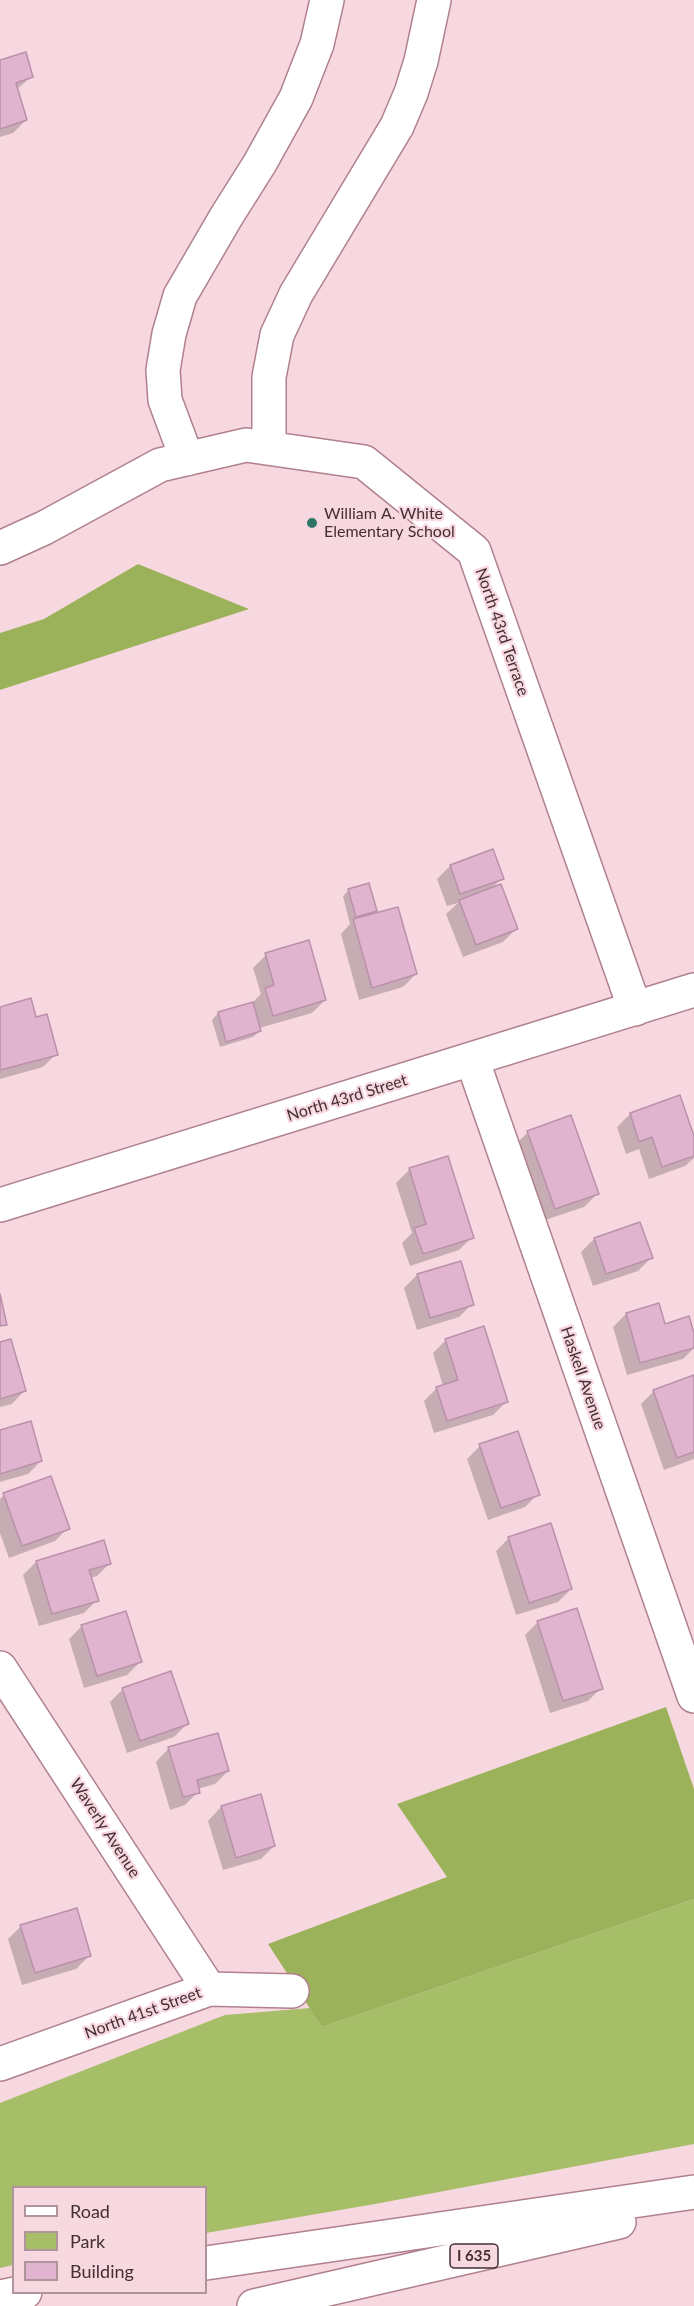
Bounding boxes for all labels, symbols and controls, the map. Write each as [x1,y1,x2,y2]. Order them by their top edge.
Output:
place label: William A. White Elementary School [324,504,455,542]
marker: William A. White Elementary School [305,516,319,530]
street label: North 43rd Terrace [471,565,533,699]
street label: North 43rd Street [284,1071,410,1125]
street label: Haskell Avenue [556,1324,610,1432]
street label: Waverly Avenue [66,1775,144,1881]
street label: North 41st Street [82,1983,204,2043]
legend [12,2186,207,2294]
text: Road [70,2200,110,2222]
text: Park [70,2230,105,2252]
road number: I 635 [450,2244,498,2268]
text: Building [70,2260,134,2282]

